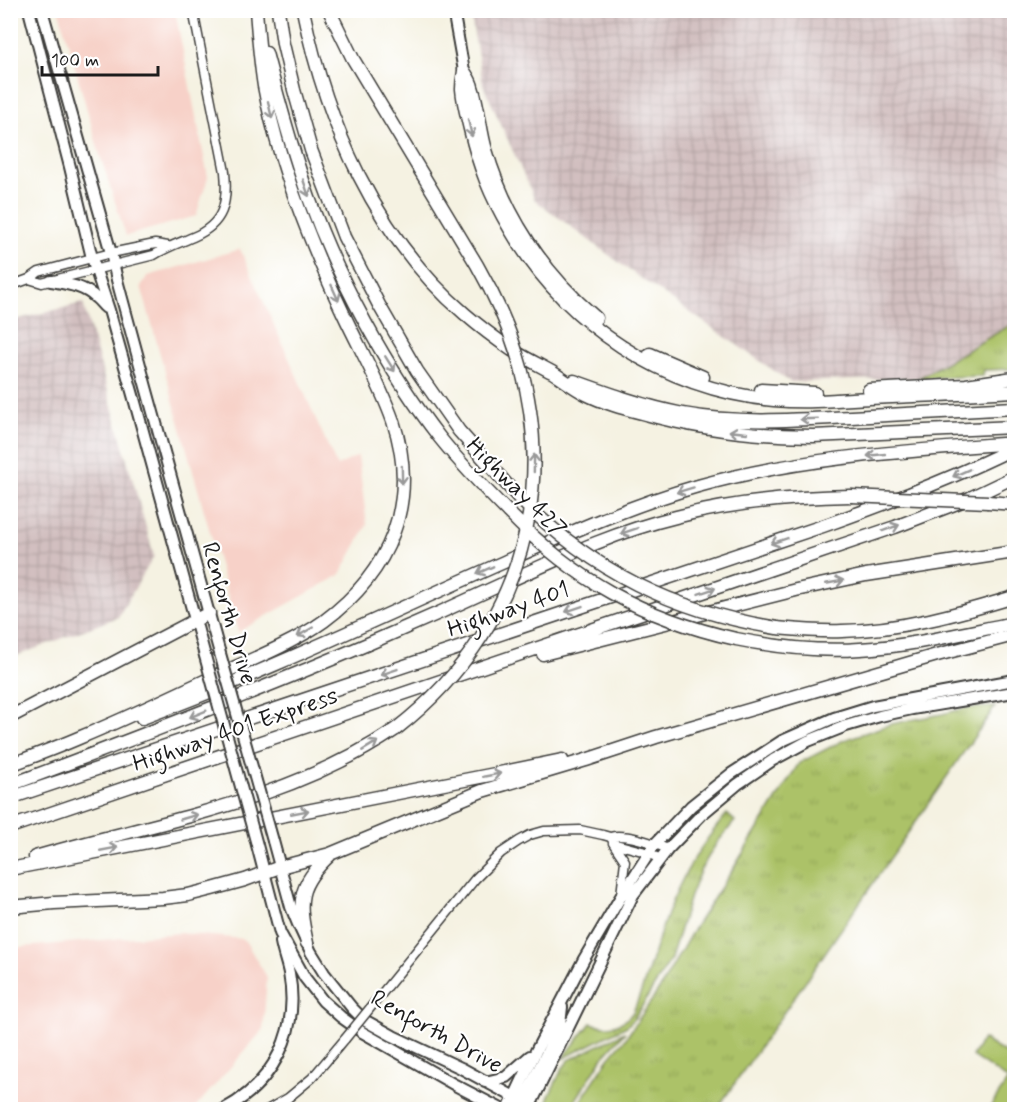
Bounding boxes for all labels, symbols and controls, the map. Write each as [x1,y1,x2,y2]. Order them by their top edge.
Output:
scale bar [42,39,158,77]
text: 100 m [51,49,99,73]
one-way arrow [264,100,276,119]
one-way arrow [465,118,476,137]
one-way arrow [301,178,312,197]
one-way arrow [329,284,341,302]
one-way arrow [385,355,397,372]
one-way arrow [800,414,820,425]
one-way arrow [729,426,748,437]
street label: Highway 427 [457,431,573,547]
one-way arrow [867,450,887,461]
one-way arrow [528,454,540,474]
one-way arrow [397,464,408,484]
one-way arrow [953,468,971,479]
one-way arrow [676,485,695,496]
one-way arrow [881,522,900,533]
one-way arrow [620,527,639,538]
one-way arrow [770,536,789,547]
street label: Renforth Drive [192,539,264,689]
one-way arrow [476,565,494,577]
street label: Highway 401 [443,575,575,649]
one-way arrow [825,576,844,587]
one-way arrow [697,585,716,596]
one-way arrow [565,605,584,616]
one-way arrow [297,627,315,638]
one-way arrow [380,667,399,678]
street label: Highway 401 Express [129,681,344,783]
one-way arrow [189,709,207,720]
one-way arrow [361,740,378,752]
one-way arrow [482,769,501,780]
one-way arrow [290,806,310,817]
one-way arrow [179,810,198,822]
one-way arrow [99,843,118,854]
street label: Renforth Drive [364,983,508,1083]

